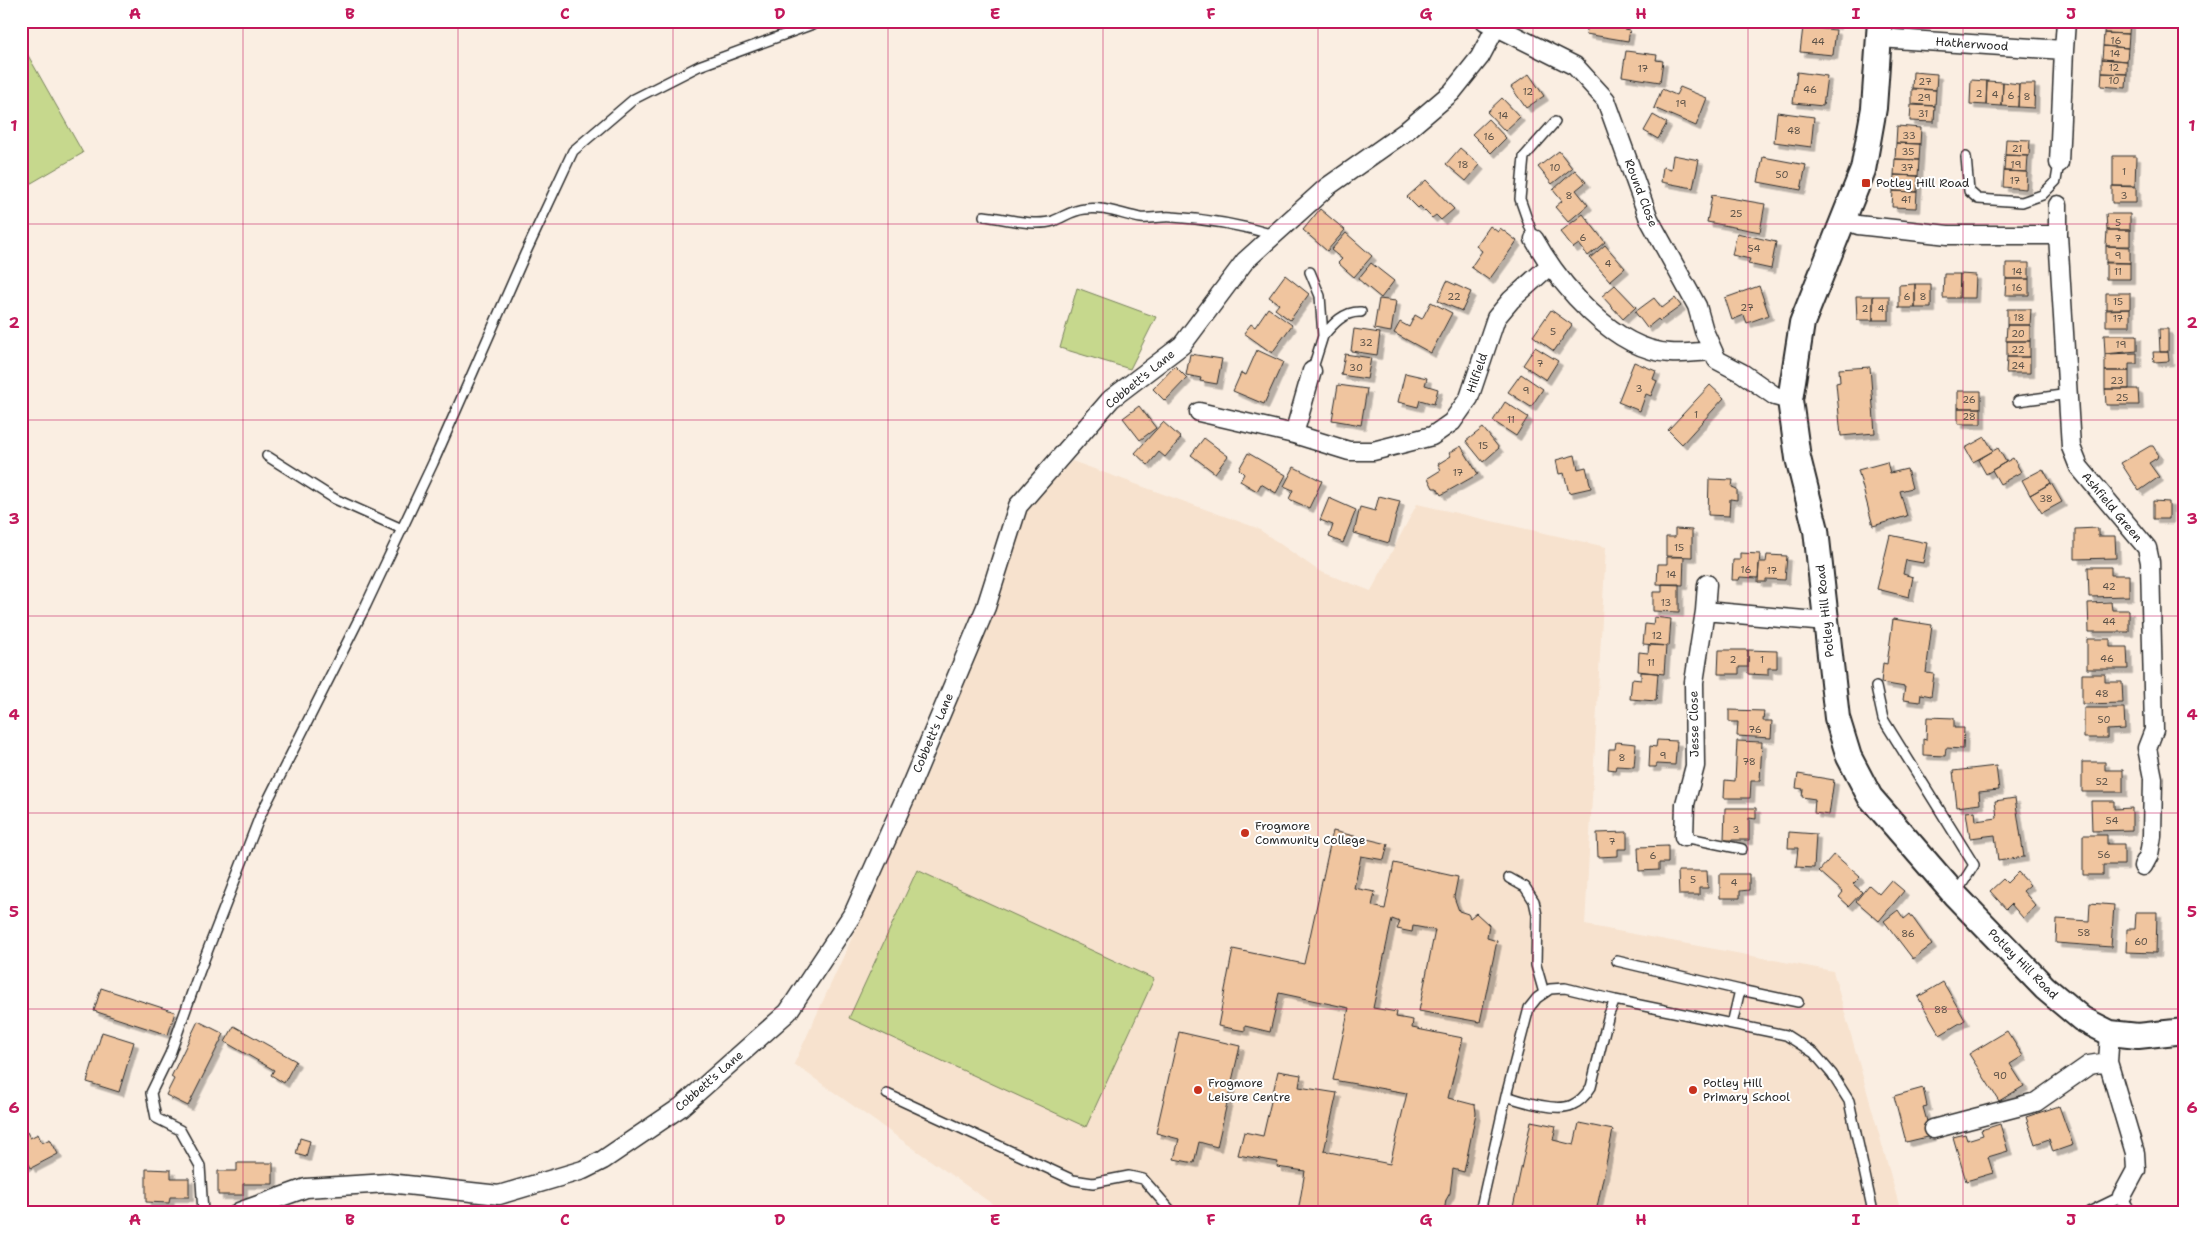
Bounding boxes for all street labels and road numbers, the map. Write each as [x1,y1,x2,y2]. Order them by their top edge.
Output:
street label: Hatherwood [1935,33,2009,55]
street label: Round Close [1621,157,1661,229]
street label: Cobbett's Lane [1102,346,1178,412]
street label: Hilfield [1463,351,1491,395]
street label: Ashfield Green [2078,469,2146,545]
street label: Potley Hill Road [1812,563,1838,658]
street label: Cobbett's Lane [909,690,957,775]
street label: Jesse Close [1685,690,1703,757]
street label: Potley Hill Road [1984,925,2062,1003]
street label: Cobbett's Lane [672,1047,747,1115]

